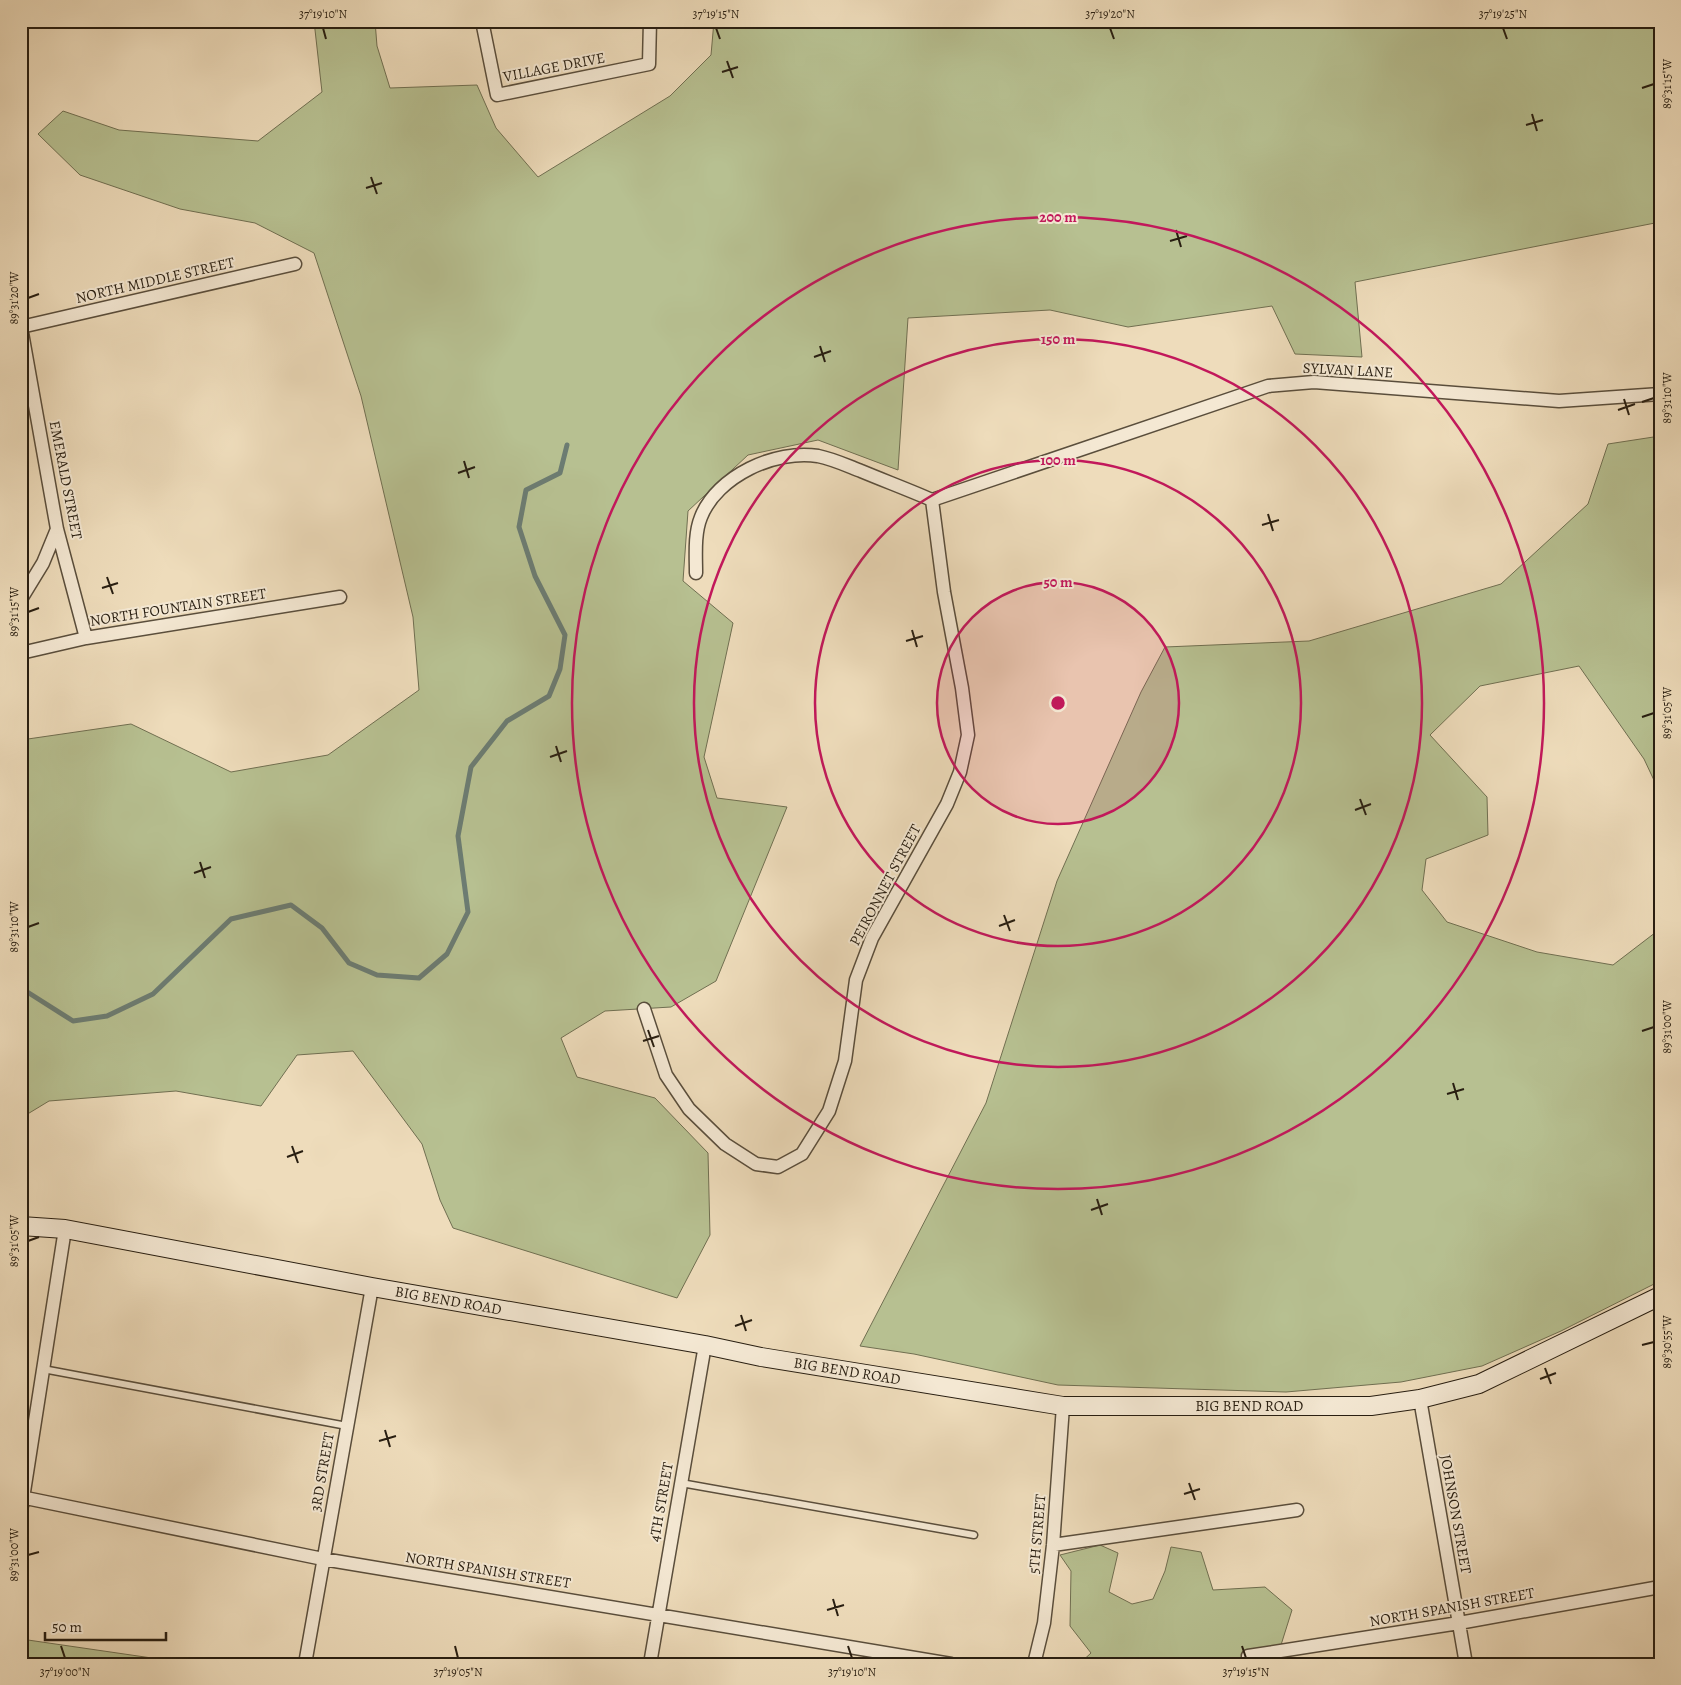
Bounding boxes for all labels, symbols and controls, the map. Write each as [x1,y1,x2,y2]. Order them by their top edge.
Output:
text: 37°19'10"N [299,6,347,22]
text: 37°19'15"N [693,6,740,22]
text: 37°19'20"N [1085,6,1135,22]
text: 37°19'25"N [1479,6,1528,22]
street label: VILLAGE DRIVE [500,47,607,87]
text: 89°31'15"W [1659,58,1675,109]
text: 200 m [1039,207,1077,227]
street label: NORTH MIDDLE STREET [74,252,237,308]
text: 89°31'20"W [6,271,22,324]
text: 150 m [1041,329,1076,349]
street label: SYLVAN LANE [1302,358,1394,382]
text: 89°31'10"W [1659,371,1675,424]
street label: EMERALD STREET [45,419,87,542]
text: 100 m [1040,450,1076,470]
text: 50 m [1043,572,1073,592]
street label: NORTH FOUNTAIN STREET [88,583,268,631]
text: 89°31'15"W [6,586,22,637]
text: 89°31'05"W [1659,686,1675,739]
centre of rings [1049,694,1067,712]
street label: PEIRONNET STREET [845,820,926,949]
text: 89°31'10"W [6,900,22,953]
text: 89°31'00"W [1659,999,1675,1054]
text: 89°31'05"W [6,1214,22,1267]
street label: BIG BEND ROAD [393,1281,503,1319]
text: 89°30'55"W [1659,1314,1675,1369]
street label: BIG BEND ROAD [792,1352,902,1389]
street label: BIG BEND ROAD [1195,1396,1303,1416]
street label: 3RD STREET [305,1430,339,1513]
street label: JOHNSON STREET [1436,1453,1476,1576]
street label: 4TH STREET [644,1460,678,1543]
street label: 5TH STREET [1024,1492,1051,1575]
text: 89°31'00"W [6,1527,22,1582]
street label: NORTH SPANISH STREET [404,1547,573,1593]
street label: NORTH SPANISH STREET [1368,1583,1537,1631]
scale bar [45,1610,166,1642]
text: 50 m [52,1617,82,1637]
text: 37°19'00"N [40,1664,91,1680]
text: 37°19'05"N [433,1664,483,1680]
text: 37°19'10"N [828,1664,876,1680]
text: 37°19'15"N [1223,1664,1270,1680]

